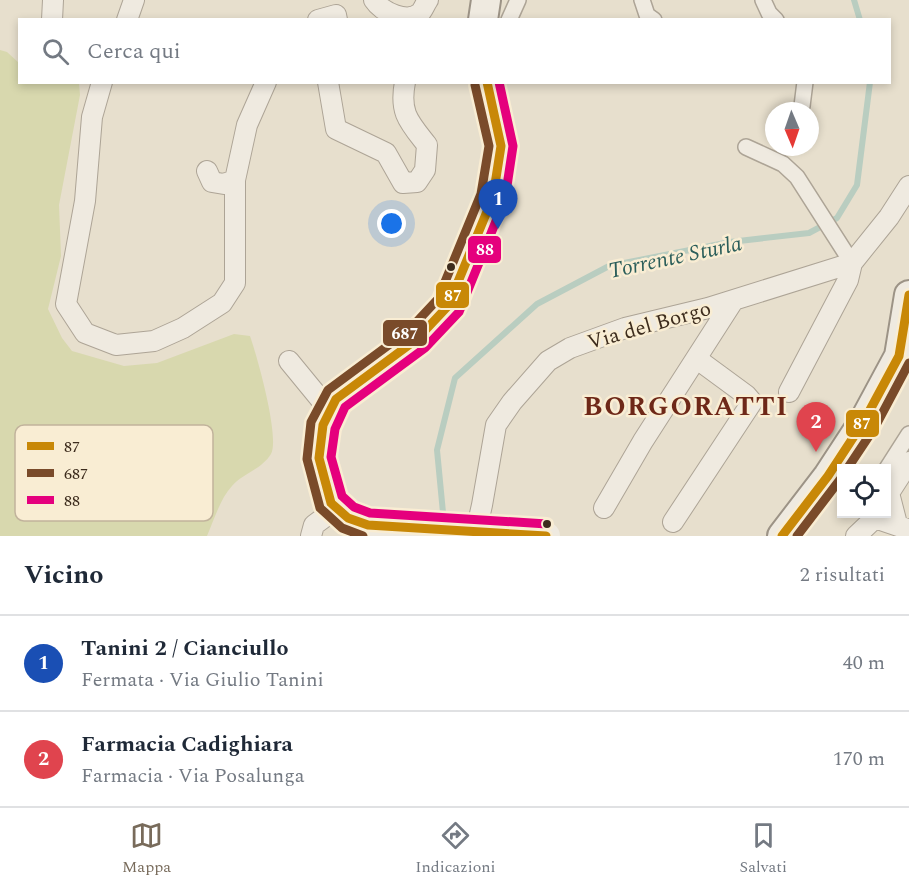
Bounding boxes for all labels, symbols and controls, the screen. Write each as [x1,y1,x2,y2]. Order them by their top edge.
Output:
search box [18,18,891,84]
icon: search [39,35,72,68]
text: Cerca qui [87,35,181,68]
north arrow [765,102,819,156]
pin: 1 [478,180,518,229]
your location [377,209,406,238]
water label: Torrente Sturla [606,227,745,288]
line badge: 88 [467,235,502,264]
text: 88 [476,238,494,262]
unlabelled marker [445,261,457,273]
line badge: 87 [435,281,470,309]
text: 87 [444,284,462,308]
street label: Via del Borgo [584,293,715,359]
line badge: 687 [382,319,428,347]
text: 687 [392,322,418,346]
district label: BORGORATTI [583,386,789,428]
pin: 2 [796,402,836,452]
line badge: 87 [845,409,880,438]
text: 87 [853,412,871,436]
legend [15,425,213,521]
text: 87 [64,435,80,459]
text: 687 [64,462,88,486]
map controls [837,464,891,518]
button: locate [837,464,891,518]
text: 88 [64,489,80,513]
unlabelled marker [541,518,553,530]
text: Vicino [24,555,104,595]
text: 2 risultati [800,560,885,590]
text: Tanini 2 / Cianciullo [81,632,288,665]
text: 1 [38,648,49,678]
text: 40 m [843,648,885,678]
text: Fermata · Via Giulio Tanini [81,665,324,695]
text: Farmacia Cadighiara [81,728,293,761]
text: 2 [38,744,49,774]
text: 170 m [833,744,885,774]
text: Farmacia · Via Posalunga [81,761,305,791]
tab: Mappa [122,819,171,879]
tab: Indicazioni [415,819,496,879]
tab: Salvati [740,819,787,879]

